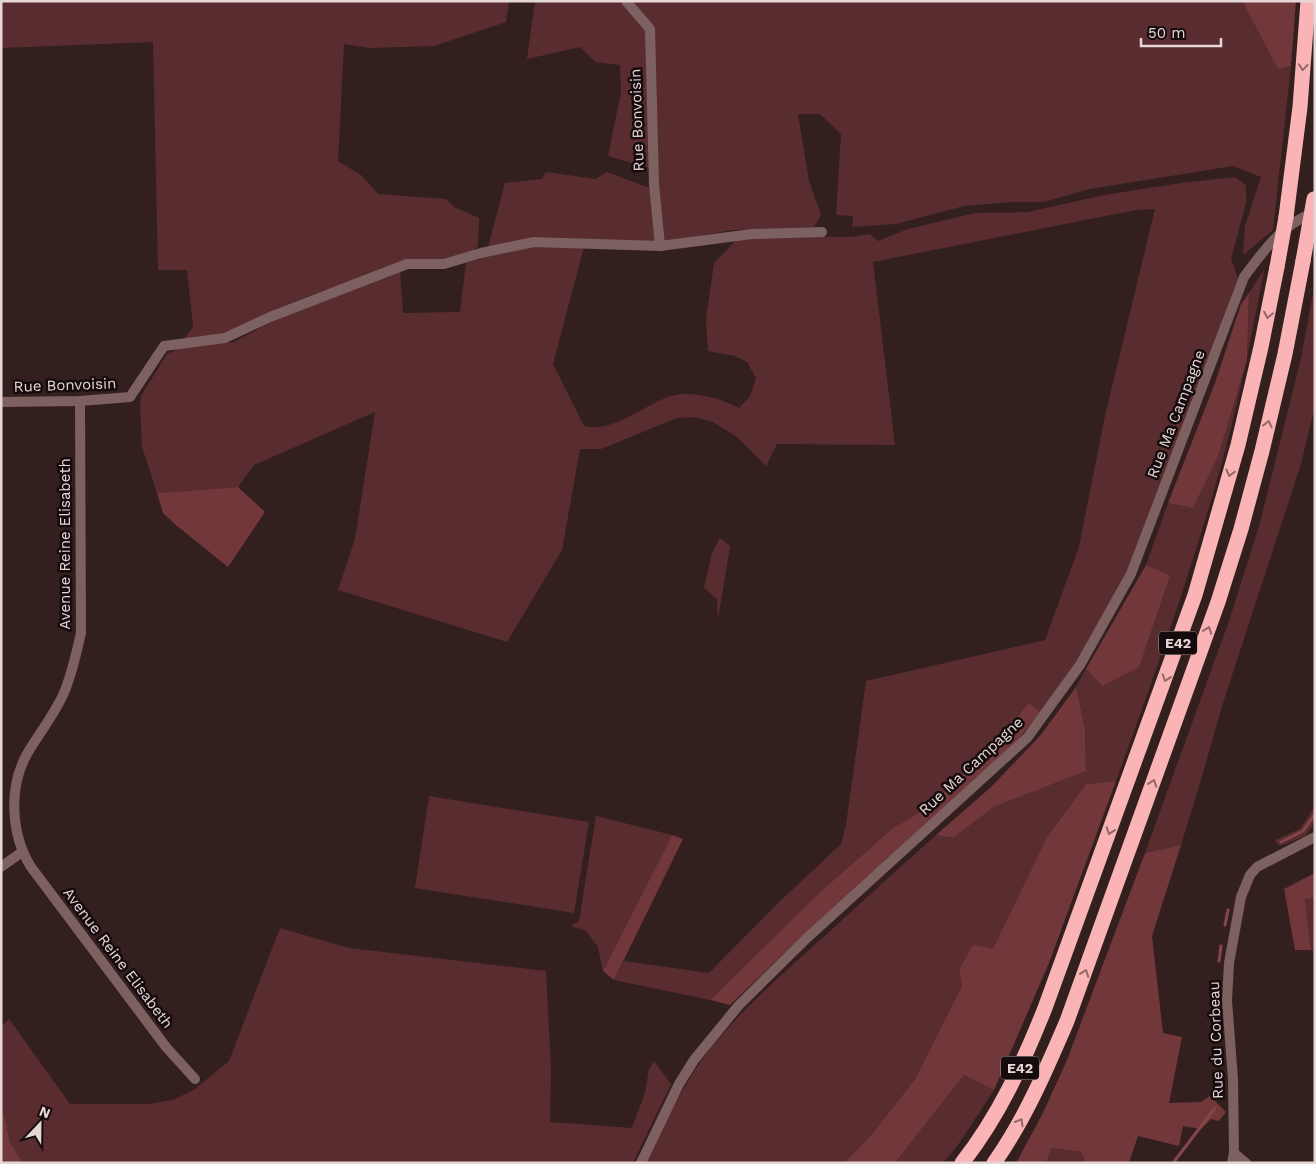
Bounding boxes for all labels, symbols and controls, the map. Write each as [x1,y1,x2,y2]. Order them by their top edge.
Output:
scale bar [1141,15,1221,47]
text: 50 m [1148,24,1185,42]
one-way arrow [1298,64,1309,72]
street label: Rue Bonvoisin [626,68,648,172]
one-way arrow [1263,311,1273,320]
street label: Rue Ma Campagne [1143,347,1209,481]
street label: Rue Bonvoisin [13,374,117,396]
one-way arrow [1262,420,1273,429]
street label: Avenue Reine Elisabeth [56,458,74,630]
one-way arrow [1226,469,1236,477]
one-way arrow [1202,627,1212,635]
road number: E42 [1159,632,1197,654]
one-way arrow [1161,673,1171,682]
street label: Rue Ma Campagne [915,713,1027,819]
one-way arrow [1147,780,1157,788]
one-way arrow [1106,826,1116,835]
street label: Avenue Reine Elisabeth [59,884,177,1032]
one-way arrow [1079,969,1089,978]
street label: Rue du Corbeau [1205,981,1227,1099]
road number: E42 [1001,1056,1039,1080]
north arrow [15,1099,65,1149]
text: N [37,1103,53,1121]
one-way arrow [1014,1118,1024,1127]

